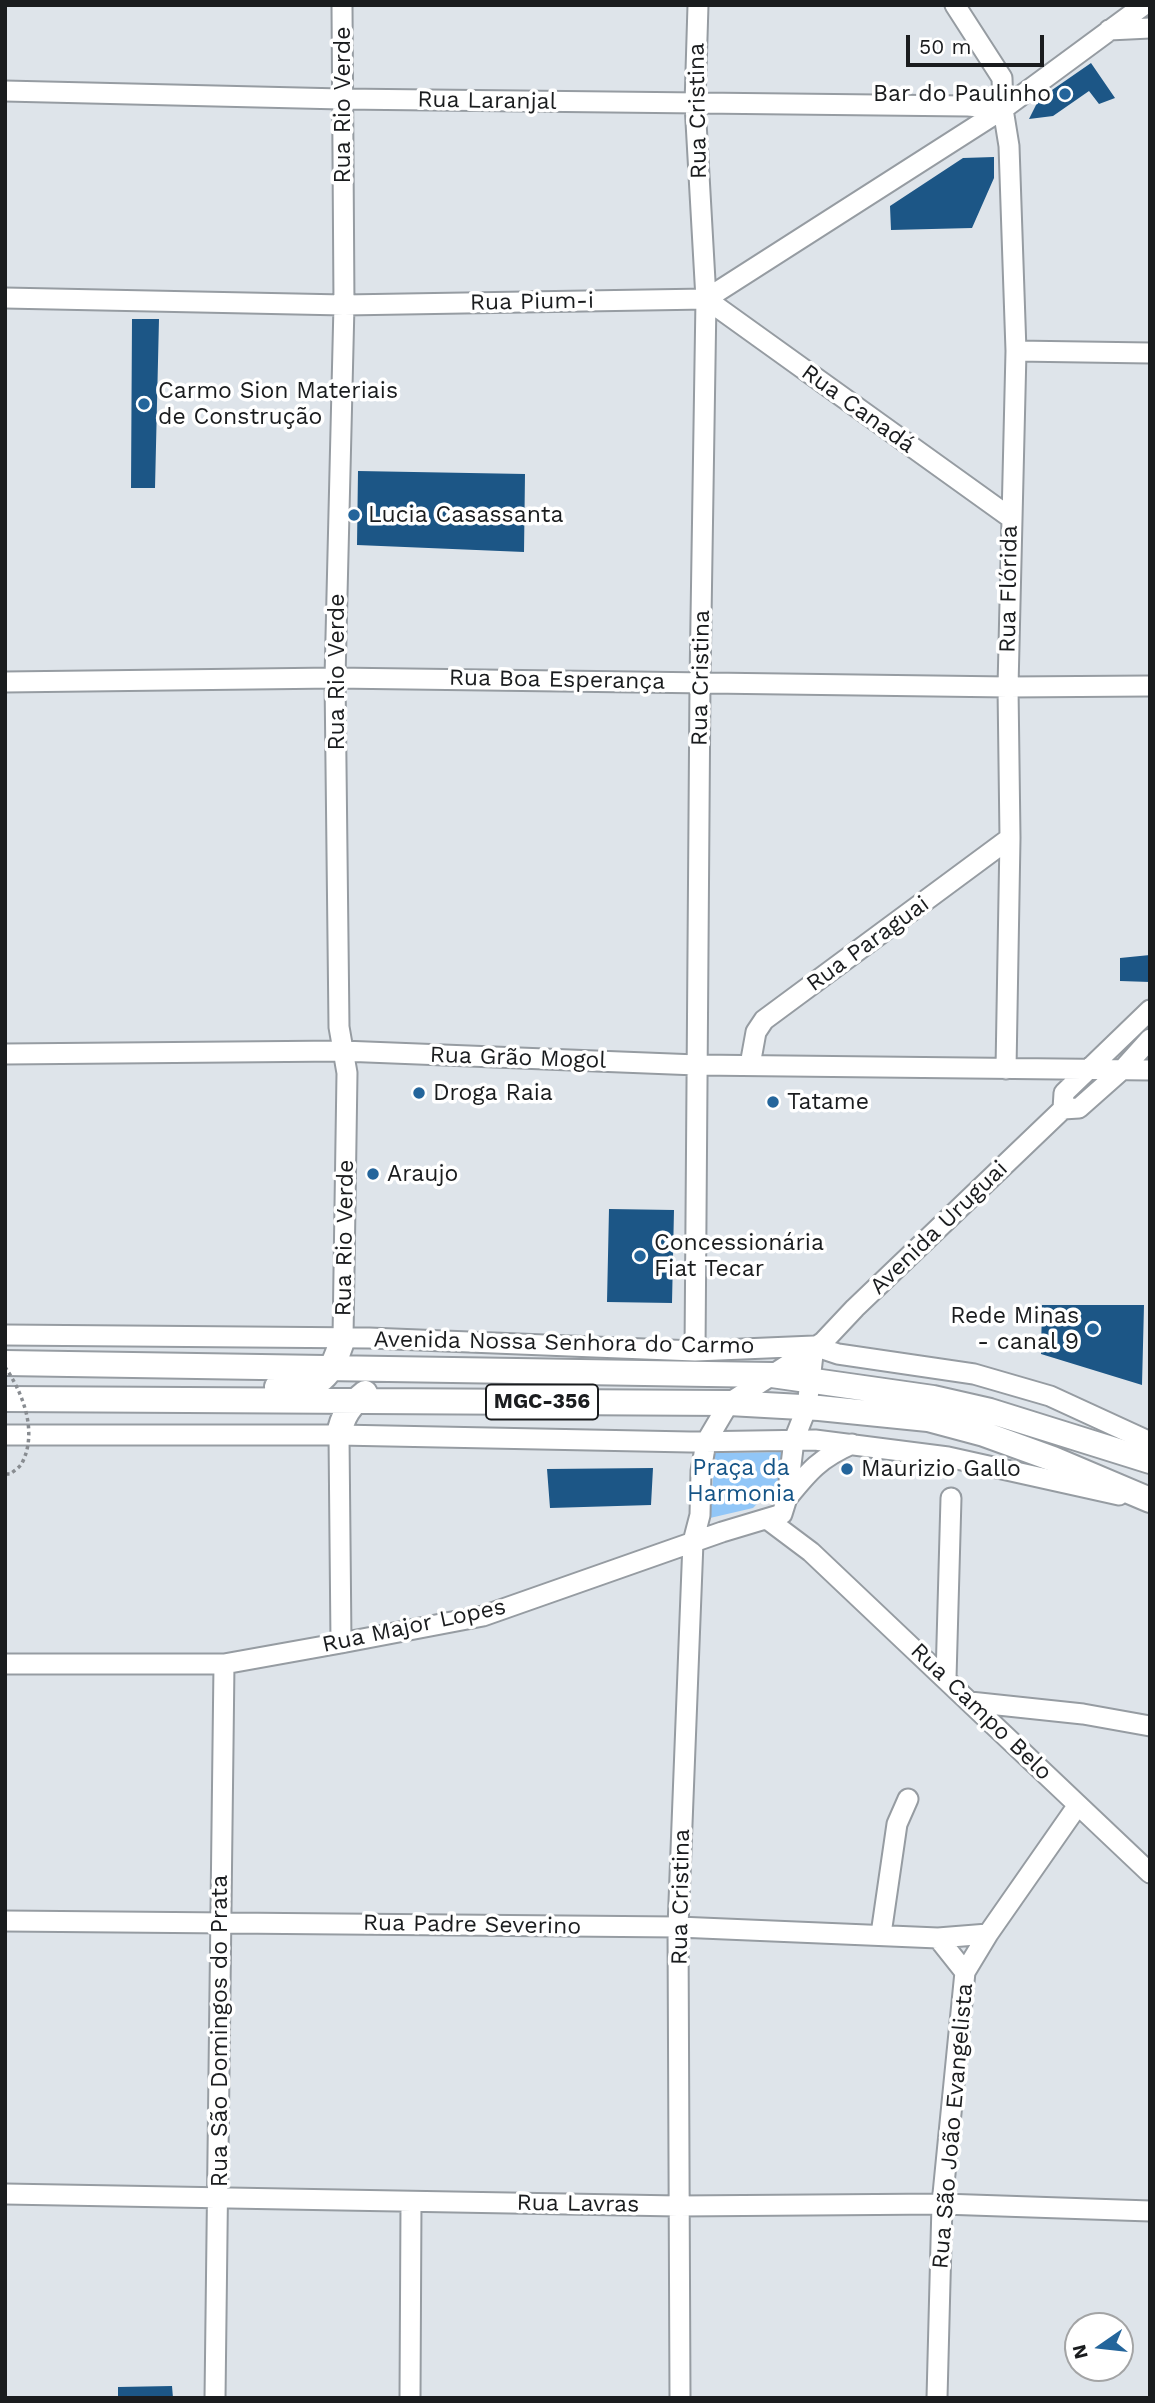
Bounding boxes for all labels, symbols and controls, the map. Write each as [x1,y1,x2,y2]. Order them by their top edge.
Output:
scale bar [910,21,1048,65]
street label: Rua Rio Verde [329,27,357,183]
text: 50 m [919,34,971,59]
street label: Rua Cristina [683,43,713,179]
place label: Bar do Paulinho [873,80,1051,108]
street label: Rua Laranjal [417,86,557,116]
marker: Bar do Paulinho [1057,86,1073,102]
street label: Rua Pium-i [470,287,594,317]
street label: Rua Canadá [796,359,920,459]
place label: Carmo Sion Materiais de Construção [158,377,398,431]
marker: Carmo Sion Materiais de Construção [136,396,152,412]
place label: Lucia Casassanta [368,501,563,529]
marker: Lucia Casassanta [346,507,362,523]
street label: Rua Flórida [994,525,1024,653]
street label: Rua Rio Verde [323,594,351,750]
street label: Rua Cristina [686,610,716,746]
street label: Rua Boa Esperança [449,664,665,696]
street label: Rua Paraguai [801,890,935,998]
street label: Rua Grão Mogol [429,1041,607,1075]
place label: Droga Raia [433,1079,553,1107]
marker: Droga Raia [411,1085,427,1101]
place label: Tatame [787,1088,869,1116]
marker: Tatame [765,1094,781,1110]
street label: Avenida Uruguai [864,1155,1014,1301]
street label: Rua Rio Verde [330,1159,360,1317]
place label: Araujo [387,1160,458,1188]
marker: Araujo [365,1166,381,1182]
place label: Concessionária Fiat Tecar [654,1229,824,1283]
marker: Concessionária Fiat Tecar [632,1248,648,1264]
place label: Rede Minas - canal 9 [950,1302,1079,1356]
marker: Rede Minas - canal 9 [1085,1321,1101,1337]
street label: Avenida Nossa Senhora do Carmo [373,1326,755,1360]
road number: MGC-356 [486,1384,598,1420]
park label: Praça da Harmonia [687,1454,795,1508]
place label: Maurizio Gallo [861,1455,1021,1483]
marker: Maurizio Gallo [839,1461,855,1477]
street label: Rua Major Lopes [320,1593,508,1659]
street label: Rua Campo Belo [905,1637,1057,1787]
street label: Rua Cristina [666,1829,696,1965]
street label: Rua São Domingos do Prata [206,1875,234,2187]
street label: Rua Padre Severino [363,1909,581,1941]
street label: Rua São João Evangelista [927,1982,979,2270]
street label: Rua Lavras [516,2189,640,2219]
north arrow [1064,2312,1134,2382]
text: N [1067,2342,1093,2361]

